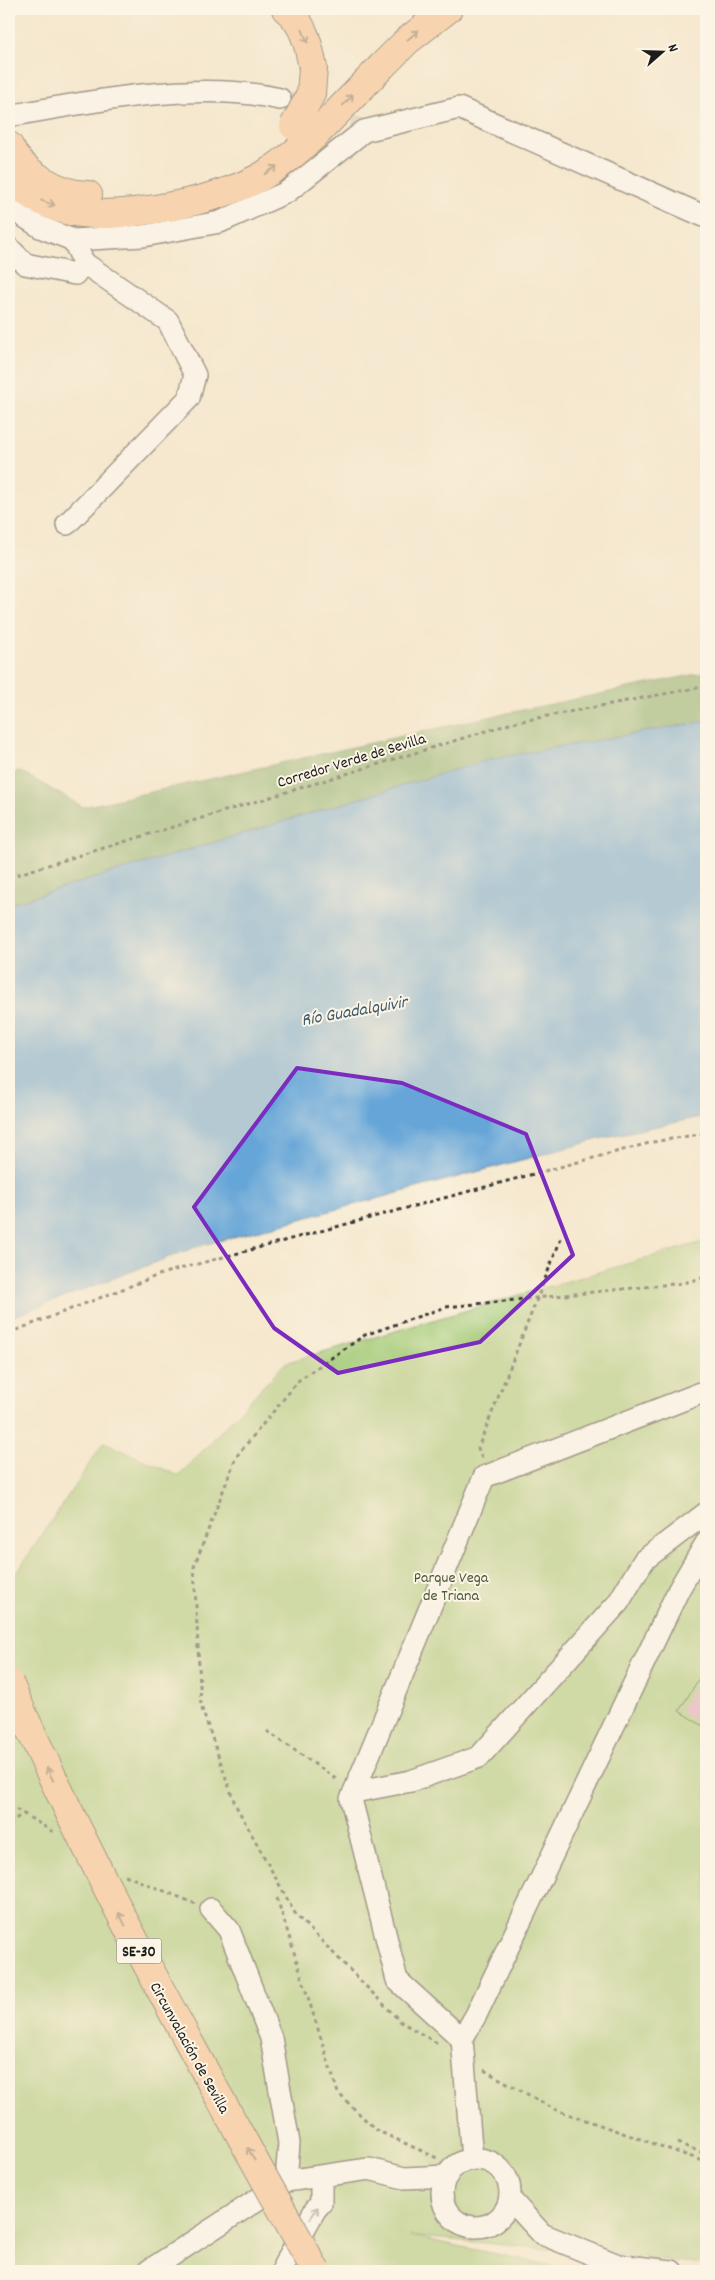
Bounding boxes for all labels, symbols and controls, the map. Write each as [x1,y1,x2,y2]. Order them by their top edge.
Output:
one-way arrow [300,28,310,43]
north arrow [638,28,688,78]
one-way arrow [407,30,420,41]
text: N [662,42,683,55]
one-way arrow [342,94,354,107]
one-way arrow [264,165,278,175]
one-way arrow [39,199,55,208]
street label: Corredor Verde de Sevilla [275,728,429,795]
water label: Río Guadalquivir [299,990,412,1034]
park label: Parque Vega de Triana [414,1567,489,1608]
one-way arrow [45,1767,54,1782]
one-way arrow [117,1912,127,1927]
road number: SE-30 [116,1938,162,1964]
street label: Circunvalación de Sevilla [143,1978,235,2119]
one-way arrow [245,2147,255,2162]
one-way arrow [309,2206,319,2220]

